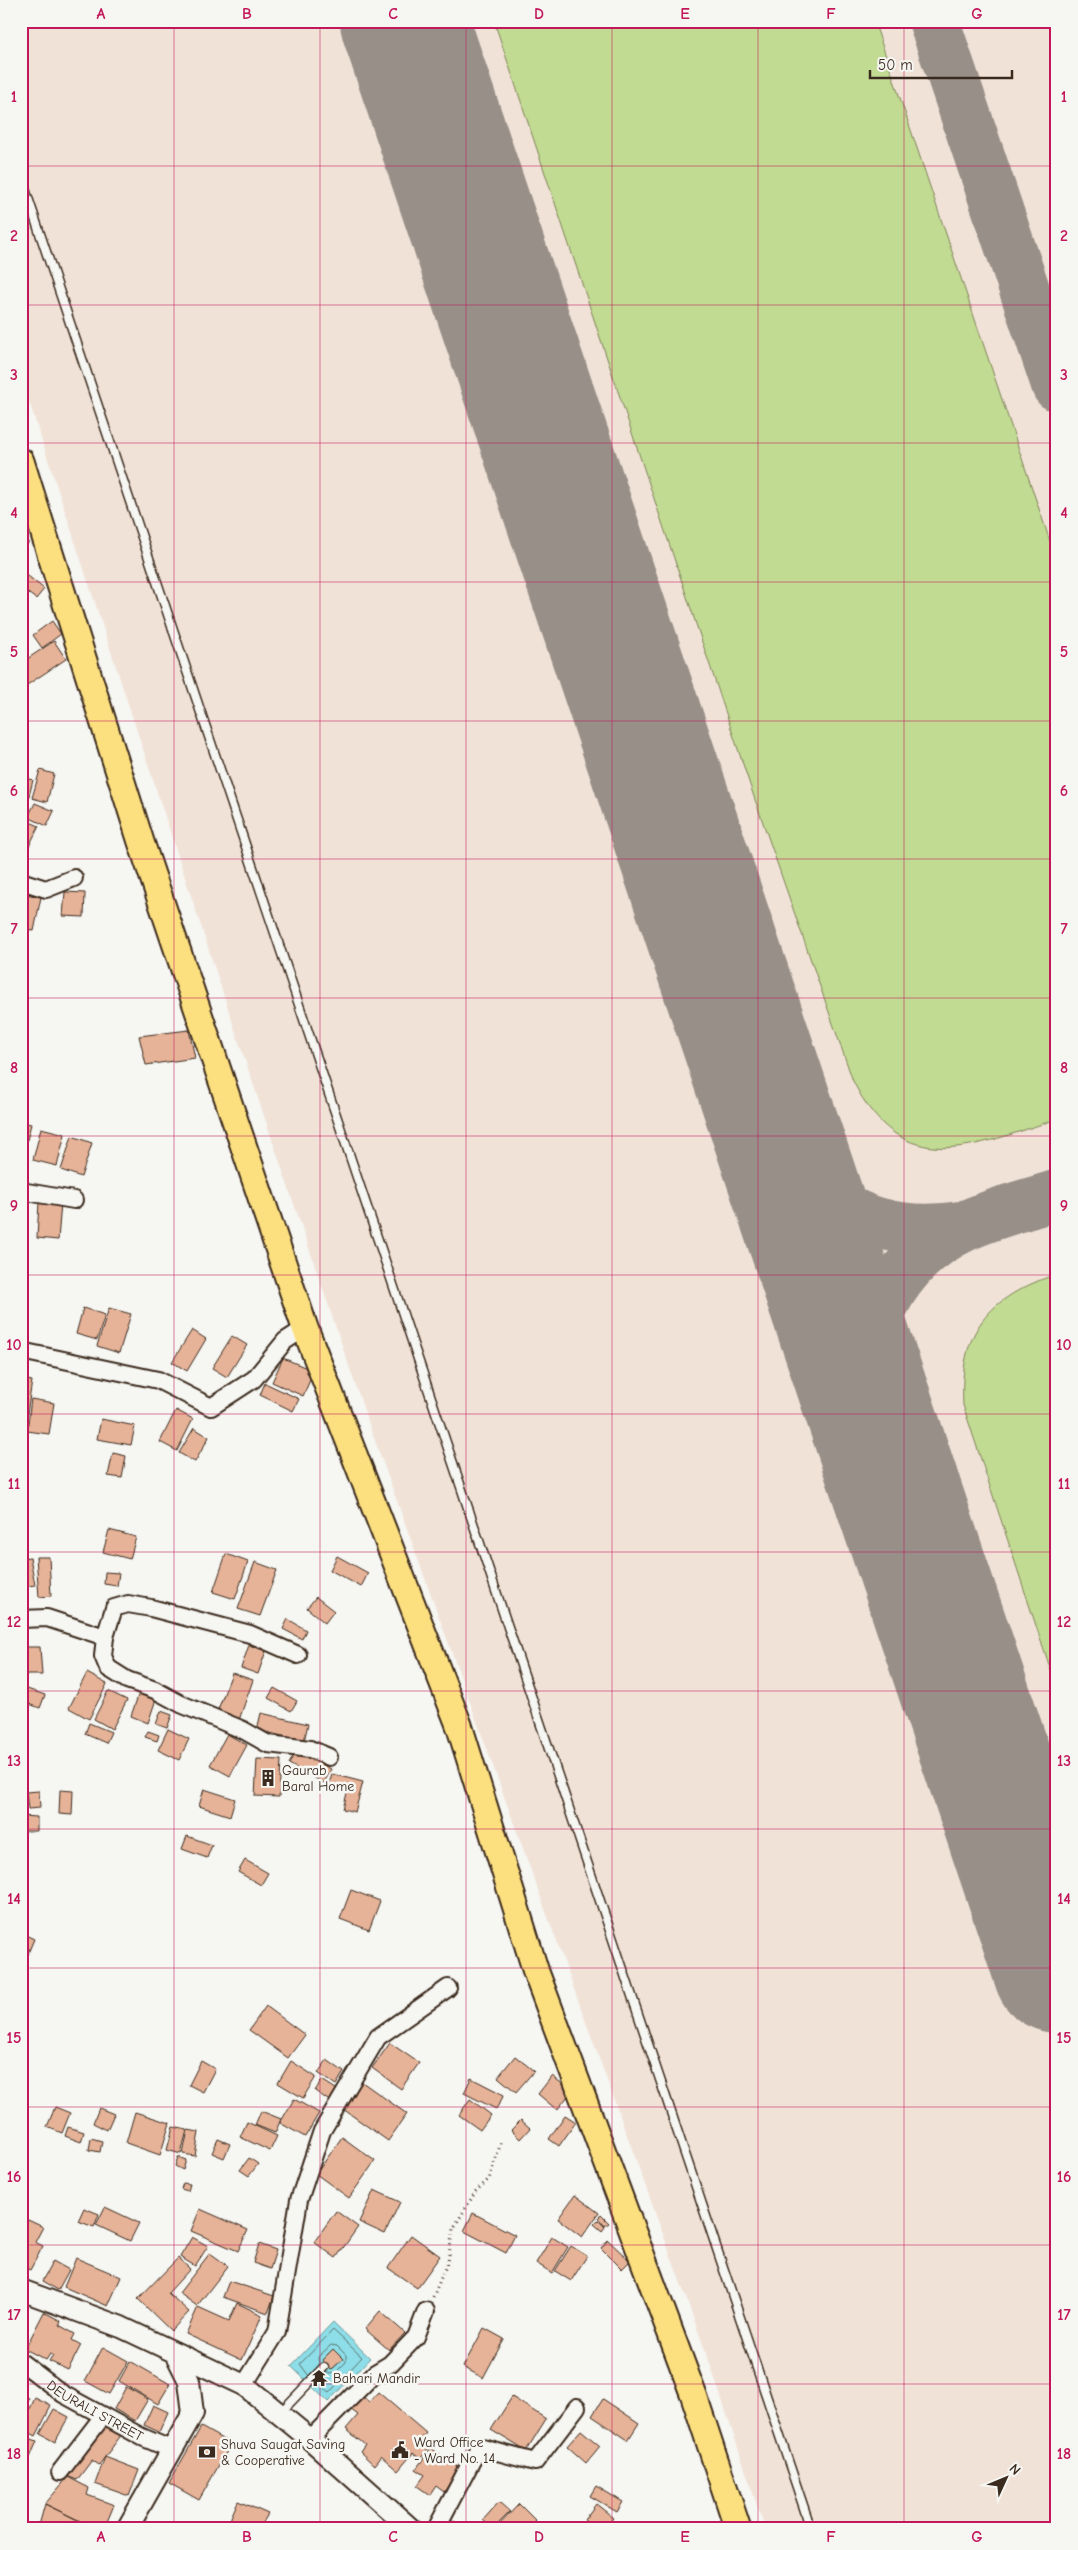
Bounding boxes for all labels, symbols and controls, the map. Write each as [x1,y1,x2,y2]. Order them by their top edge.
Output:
text: A [97,5,106,23]
text: B [242,5,252,23]
text: C [388,5,398,23]
text: D [534,5,544,23]
text: E [680,5,690,23]
text: F [826,5,836,23]
text: G [971,5,983,23]
scale bar [870,48,1013,80]
text: 50 m [878,56,913,74]
text: 1 [11,88,17,106]
text: 1 [1061,88,1067,106]
text: 2 [10,227,18,245]
text: 2 [1060,227,1068,245]
text: 3 [10,366,18,384]
text: 3 [1060,366,1068,384]
text: 4 [10,504,18,522]
text: 4 [1060,504,1068,522]
text: 5 [10,643,18,661]
text: 5 [1060,643,1068,661]
text: 6 [10,782,18,800]
text: 6 [1060,782,1068,800]
text: 7 [10,920,18,938]
text: 7 [1060,920,1068,938]
text: 8 [10,1059,18,1077]
text: 8 [1060,1059,1068,1077]
text: 9 [10,1197,18,1215]
text: 9 [1060,1197,1068,1215]
text: 10 [6,1336,22,1354]
text: 10 [1056,1336,1072,1354]
text: 11 [8,1475,20,1493]
text: 11 [1058,1475,1070,1493]
text: 12 [7,1613,21,1631]
text: 12 [1057,1613,1071,1631]
text: 13 [7,1752,21,1770]
text: 13 [1057,1752,1071,1770]
place label: Gaurab Baral Home [282,1762,354,1795]
building icon: Gaurab Baral Home [258,1768,278,1788]
text: 14 [7,1890,21,1908]
text: 14 [1057,1890,1071,1908]
text: 15 [7,2029,21,2047]
text: 15 [1057,2029,1071,2047]
text: 16 [7,2168,21,2186]
text: 16 [1057,2168,1071,2186]
text: 17 [7,2306,22,2324]
text: 17 [1057,2306,1072,2324]
temple icon: Bahari Mandir [309,2368,329,2388]
place label: Bahari Mandir [333,2370,420,2387]
street label: DEURALI STREET [44,2376,147,2445]
place label: Ward Office - Ward No. 14 [414,2434,496,2467]
place label: Shuva Saugat Saving & Cooperative [221,2436,345,2469]
public building icon: Ward Office - Ward No. 14 [390,2440,410,2460]
bank icon: Shuva Saugat Saving & Cooperative [197,2442,217,2462]
text: 18 [7,2445,21,2463]
text: 18 [1057,2445,1071,2463]
north arrow [980,2452,1030,2502]
text: N [1006,2460,1024,2479]
text: A [97,2528,106,2546]
text: B [242,2528,252,2546]
text: C [388,2528,398,2546]
text: D [534,2528,544,2546]
text: E [680,2528,690,2546]
text: F [826,2528,836,2546]
text: G [971,2528,983,2546]

